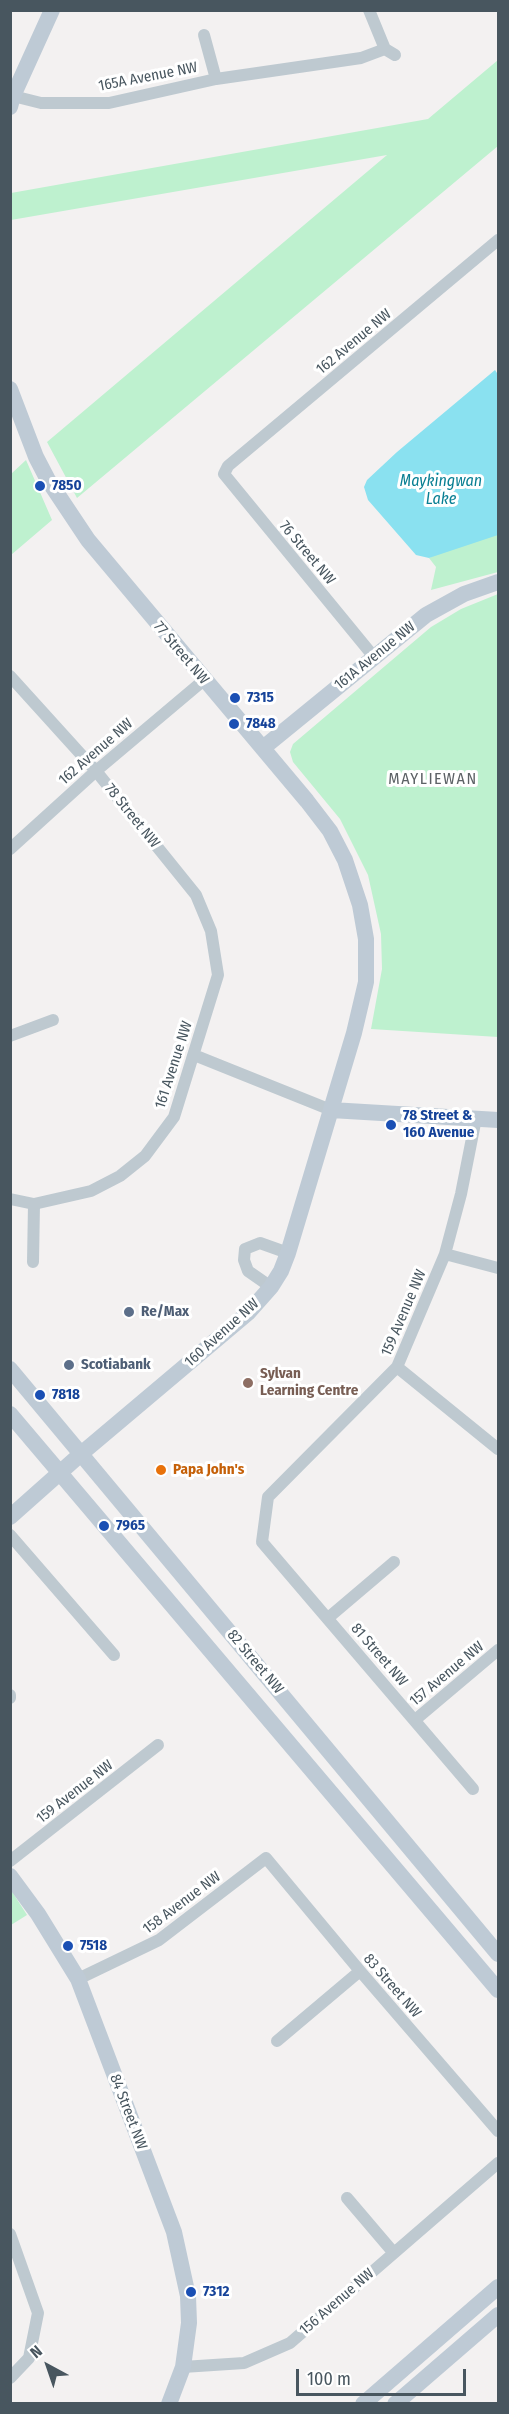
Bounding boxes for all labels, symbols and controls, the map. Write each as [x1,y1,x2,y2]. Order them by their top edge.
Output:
street label: 165A Avenue NW [97,59,199,95]
street label: 162 Avenue NW [313,305,395,379]
water label: Maykingwan Lake [400,472,482,510]
place label: 7850 [52,477,82,495]
marker: 7850 [33,479,47,493]
street label: 76 Street NW [275,518,339,588]
street label: 77 Street NW [150,618,212,688]
street label: 161A Avenue NW [331,618,419,694]
place label: 7315 [247,689,274,707]
marker: 7315 [228,691,242,705]
street label: 162 Avenue NW [55,715,137,789]
place label: 7848 [246,715,276,733]
marker: 7848 [227,717,241,731]
district label: MAYLIEWAN [388,770,478,790]
street label: 78 Street NW [101,780,163,852]
street label: 161 Avenue NW [151,1019,197,1111]
place label: 78 Street & 160 Avenue [403,1107,474,1142]
marker: 78 Street & 160 Avenue [384,1118,398,1132]
street label: 159 Avenue NW [378,1267,430,1359]
street label: 160 Avenue NW [181,1295,263,1371]
place label: Re/Max [141,1303,189,1321]
marker: Re/Max [122,1305,136,1319]
place label: Scotiabank [81,1356,151,1374]
marker: Scotiabank [62,1358,76,1372]
place label: Sylvan Learning Centre [260,1365,358,1400]
marker: Sylvan Learning Centre [241,1376,255,1390]
place label: 7818 [52,1386,80,1404]
marker: 7818 [33,1388,47,1402]
place label: Papa John's [173,1461,244,1479]
marker: Papa John's [154,1463,168,1477]
place label: 7965 [116,1517,145,1535]
marker: 7965 [97,1519,111,1533]
street label: 81 Street NW [347,1620,411,1690]
street label: 82 Street NW [223,1626,287,1698]
street label: 157 Avenue NW [406,1638,488,1710]
street label: 159 Avenue NW [33,1757,117,1827]
street label: 158 Avenue NW [140,1868,224,1938]
place label: 7518 [80,1937,107,1955]
marker: 7518 [61,1939,75,1953]
street label: 83 Street NW [359,1950,425,2022]
street label: 84 Street NW [105,2072,151,2152]
street label: 156 Avenue NW [296,2265,378,2339]
place label: 7312 [203,2283,229,2301]
marker: 7312 [184,2285,198,2299]
north arrow [18,2336,78,2396]
text: N [26,2341,46,2362]
scale bar [299,2357,468,2395]
text: 100 m [307,2368,351,2390]

